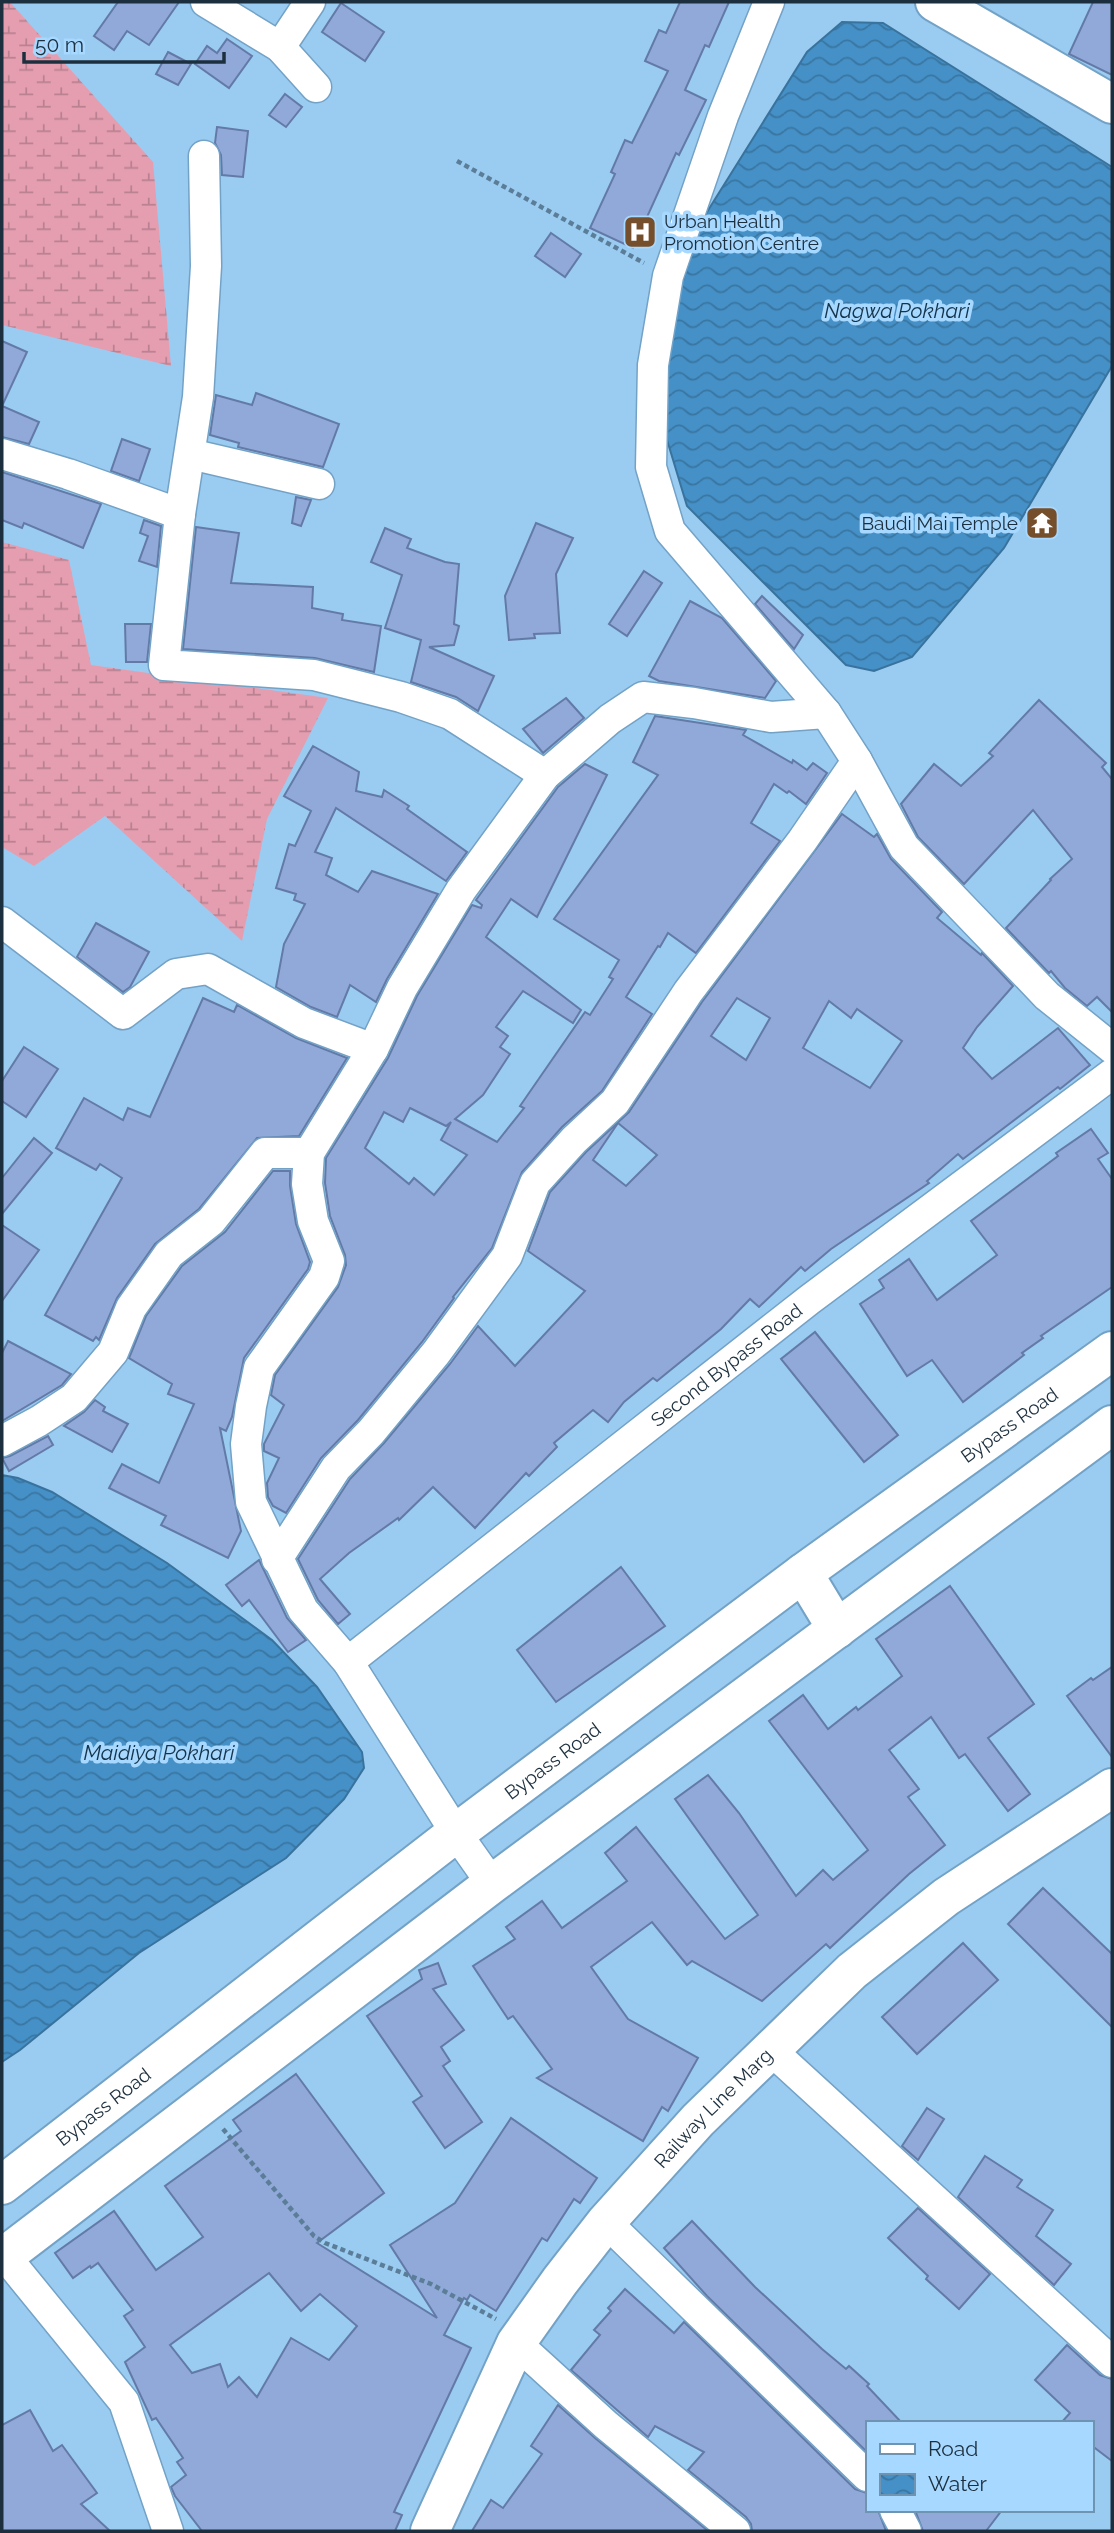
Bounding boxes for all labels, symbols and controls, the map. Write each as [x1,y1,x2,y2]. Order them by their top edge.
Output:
scale bar [24,21,224,65]
text: 50 m [35,32,84,57]
place label: Urban Health Promotion Centre [664,210,819,254]
hospital icon: Urban Health Promotion Centre [621,213,659,251]
water label: Nagwa Pokhari [824,298,970,323]
temple icon: Baudi Mai Temple [1023,504,1061,542]
place label: Baudi Mai Temple [861,512,1018,534]
street label: Second Bypass Road [646,1299,806,1431]
street label: Bypass Road [957,1383,1062,1467]
street label: Bypass Road [500,1718,605,1804]
water label: Maidiya Pokhari [83,1740,235,1765]
street label: Railway Line Marg [649,2044,776,2172]
street label: Bypass Road [51,2063,155,2150]
legend [866,2421,1093,2512]
text: Road [928,2436,978,2461]
text: Water [928,2471,987,2496]

